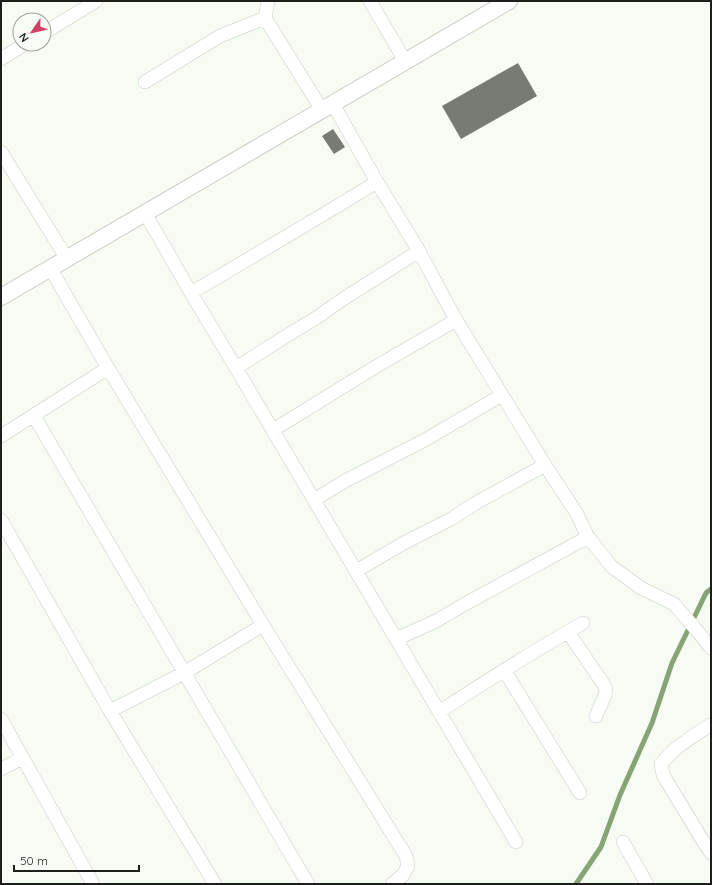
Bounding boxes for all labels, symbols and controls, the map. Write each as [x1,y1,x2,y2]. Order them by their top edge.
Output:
north arrow [12,12,52,52]
text: N [16,30,32,45]
scale bar [14,847,139,873]
text: 50 m [20,853,48,868]

